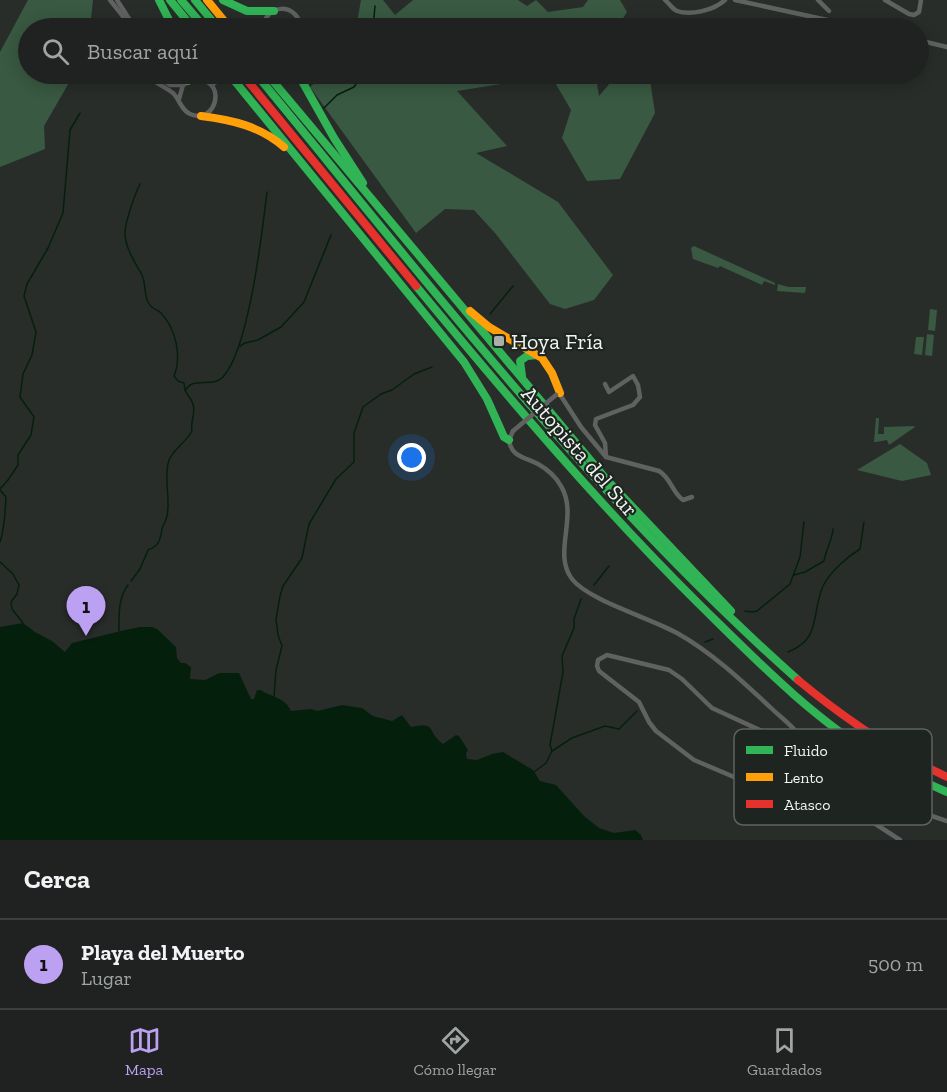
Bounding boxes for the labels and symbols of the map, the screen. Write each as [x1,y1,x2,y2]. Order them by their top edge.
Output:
place label: Hoya Fría [511,328,604,355]
marker: Hoya Fría [492,334,506,348]
street label: Autopista del Sur [516,381,644,522]
your location [397,443,426,472]
pin: 1 [66,586,106,636]
legend [734,729,932,825]
text: Fluido [784,741,828,760]
text: Lento [784,768,824,787]
text: Atasco [784,795,830,814]

